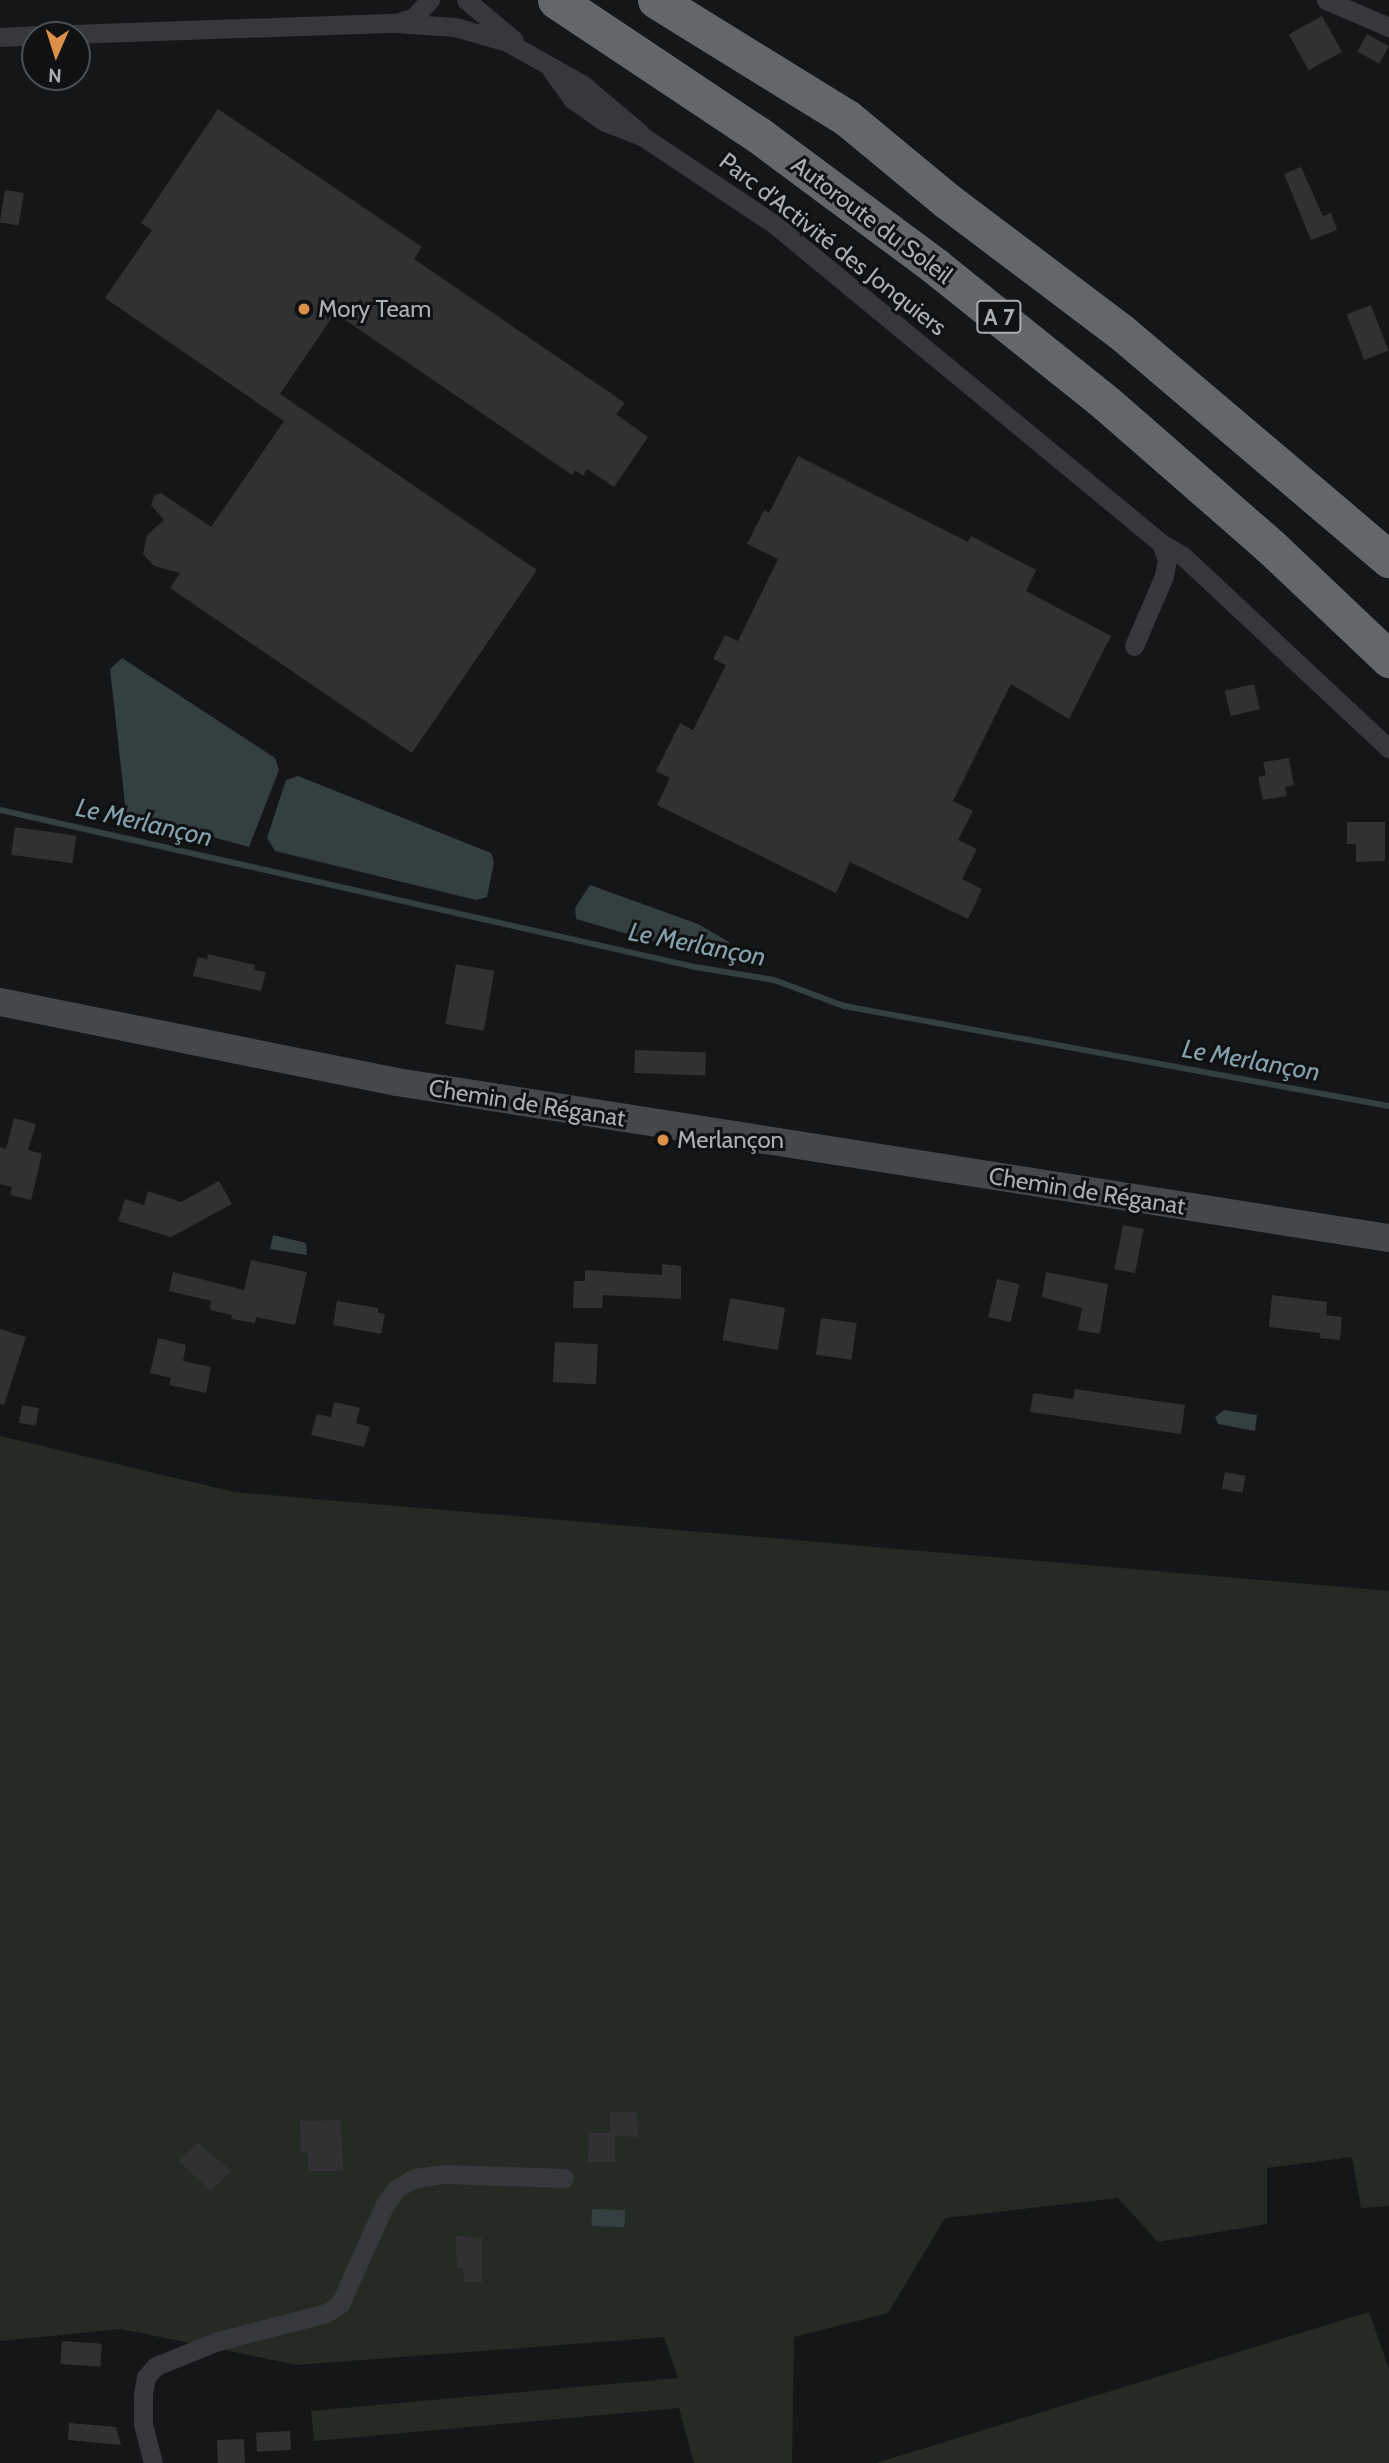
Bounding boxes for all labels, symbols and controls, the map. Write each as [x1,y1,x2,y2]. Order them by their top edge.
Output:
north arrow [21,21,91,91]
text: N [48,64,62,87]
street label: Parc d'Activité des Jonquiers [714,146,952,342]
street label: Autoroute du Soleil [786,150,958,290]
place label: Mory Team [318,295,431,323]
road number: A 7 [976,298,1022,336]
marker: Mory Team [296,301,312,317]
water label: Le Merlançon [73,792,215,854]
water label: Le Merlançon [626,916,768,974]
water label: Le Merlançon [1180,1034,1322,1088]
street label: Chemin de Réganat [427,1073,627,1133]
place label: Merlançon [677,1126,784,1154]
marker: Merlançon [655,1132,671,1148]
street label: Chemin de Réganat [987,1161,1187,1221]

